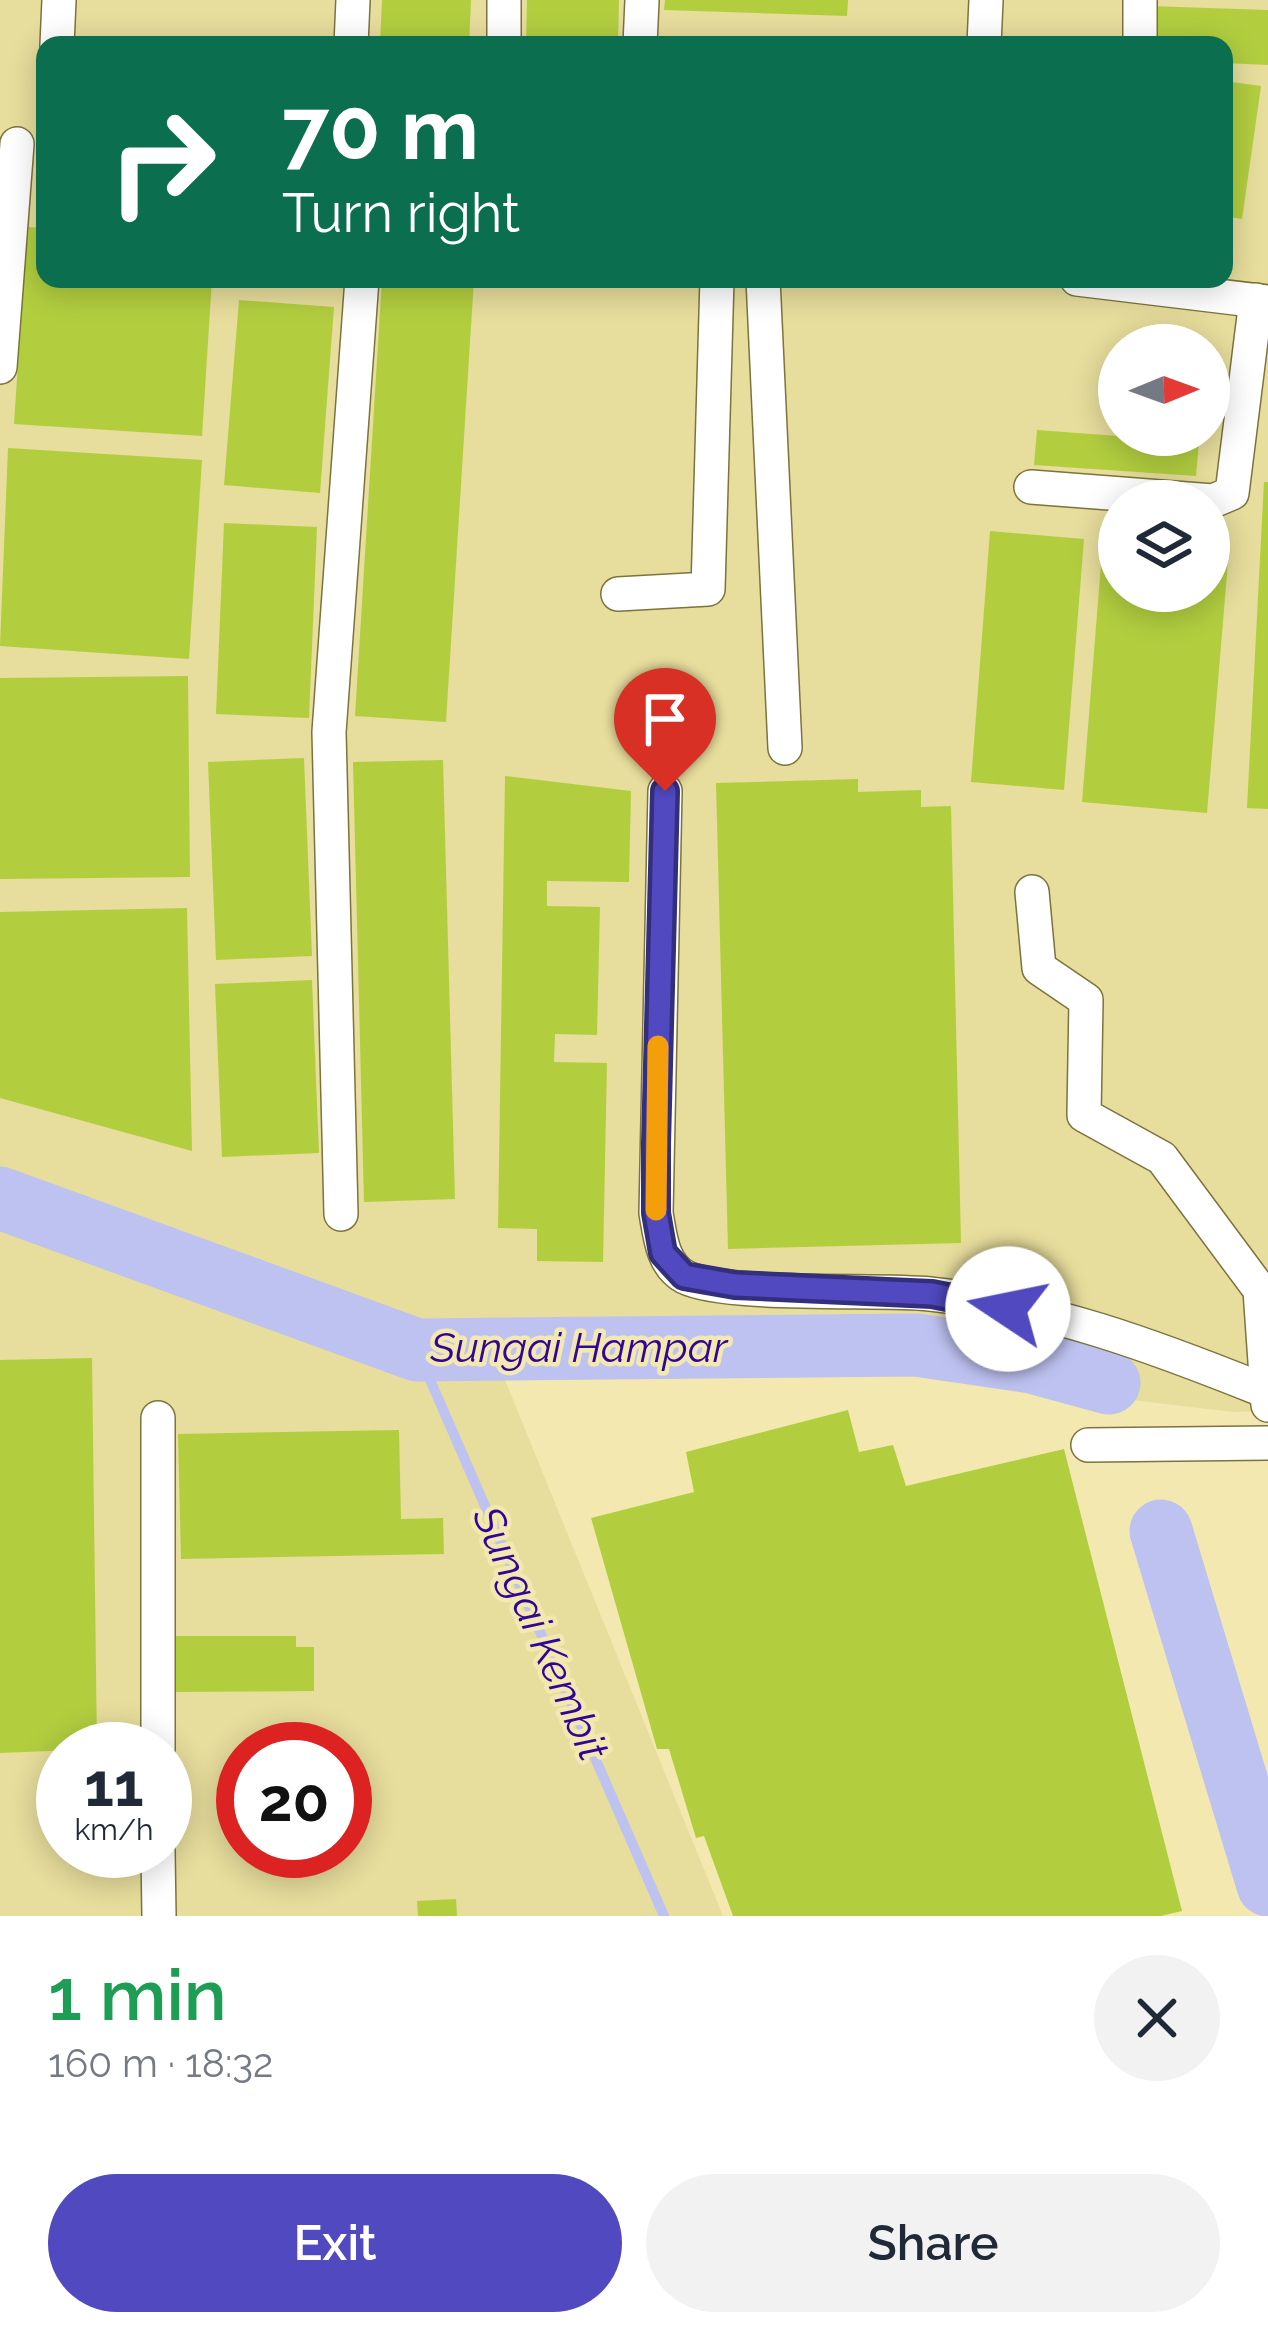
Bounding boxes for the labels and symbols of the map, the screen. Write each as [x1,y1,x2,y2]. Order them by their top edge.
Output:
north arrow [1098,324,1230,456]
pin [614,668,716,791]
position arrow [945,1246,1071,1372]
water label: Sungai Hampar [429,1323,729,1372]
water label: Sungai Kembit [462,1498,619,1768]
speed limit sign: 20 [216,1722,372,1878]

